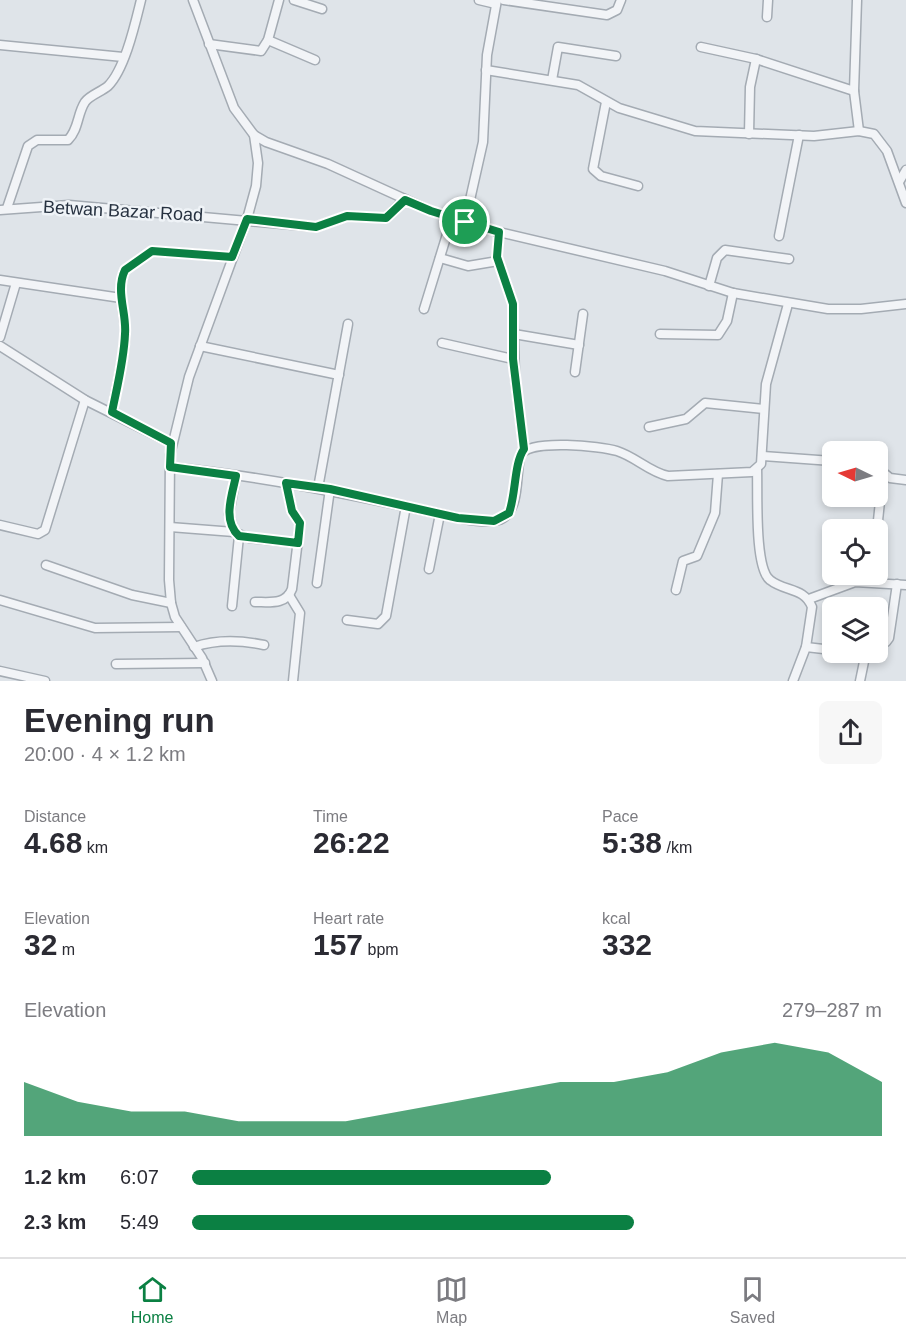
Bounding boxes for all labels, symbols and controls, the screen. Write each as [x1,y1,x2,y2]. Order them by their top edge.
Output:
pin [439,196,490,247]
street label: Betwan Bazar Road [43,197,203,225]
icon: arrive [448,205,481,238]
north arrow [822,441,888,507]
map controls [822,441,888,663]
button: locate [822,519,888,585]
button: layers [822,597,888,663]
button: share [819,701,882,764]
text: Evening run [24,702,215,739]
text: 20:00 · 4 × 1.2 km [24,743,186,765]
text: Distance [24,808,86,825]
text: Time [313,808,348,825]
text: Pace [602,808,638,825]
text: 4.68 [24,826,82,859]
text: 26:22 [313,826,390,859]
text: 5:38 [602,826,662,859]
text: km [82,839,108,856]
text: /km [662,839,692,856]
text: Elevation [24,910,90,927]
text: Heart rate [313,910,384,927]
text: kcal [602,910,630,927]
text: 32 [24,928,57,961]
text: 157 [313,928,363,961]
text: 332 [602,928,652,961]
text: m [57,941,75,958]
text: bpm [363,941,399,958]
text: Elevation [24,999,106,1021]
text: 279–287 m [782,999,882,1021]
text: 1.2 km [24,1166,86,1188]
text: 6:07 [120,1166,159,1188]
text: 2.3 km [24,1211,86,1233]
text: 5:49 [120,1211,159,1233]
tab: Home [131,1273,174,1327]
tab: Map [435,1273,468,1327]
tab: Saved [730,1273,775,1327]

